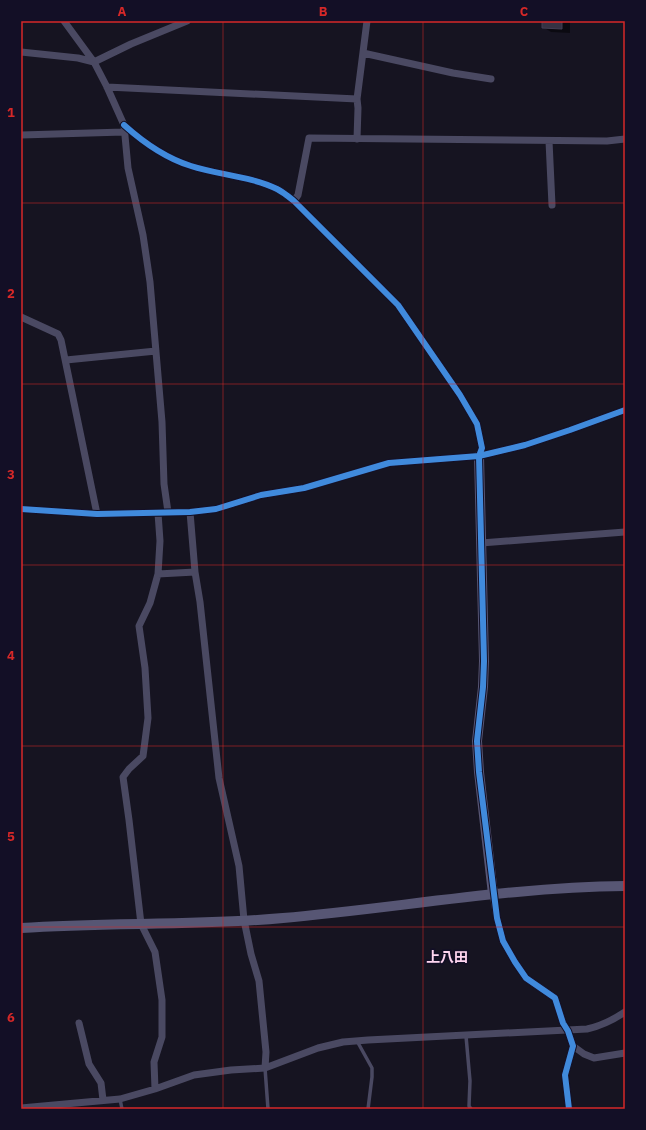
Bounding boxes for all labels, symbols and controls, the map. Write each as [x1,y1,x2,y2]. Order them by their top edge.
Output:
text: A [118,3,127,20]
text: B [319,3,328,20]
text: C [520,3,529,20]
text: 1 [7,104,15,121]
text: 2 [7,285,15,302]
text: 3 [7,466,15,483]
text: 4 [7,647,15,664]
text: 5 [7,828,15,845]
district label: 上八田 [426,948,468,966]
text: 6 [7,1009,15,1026]

